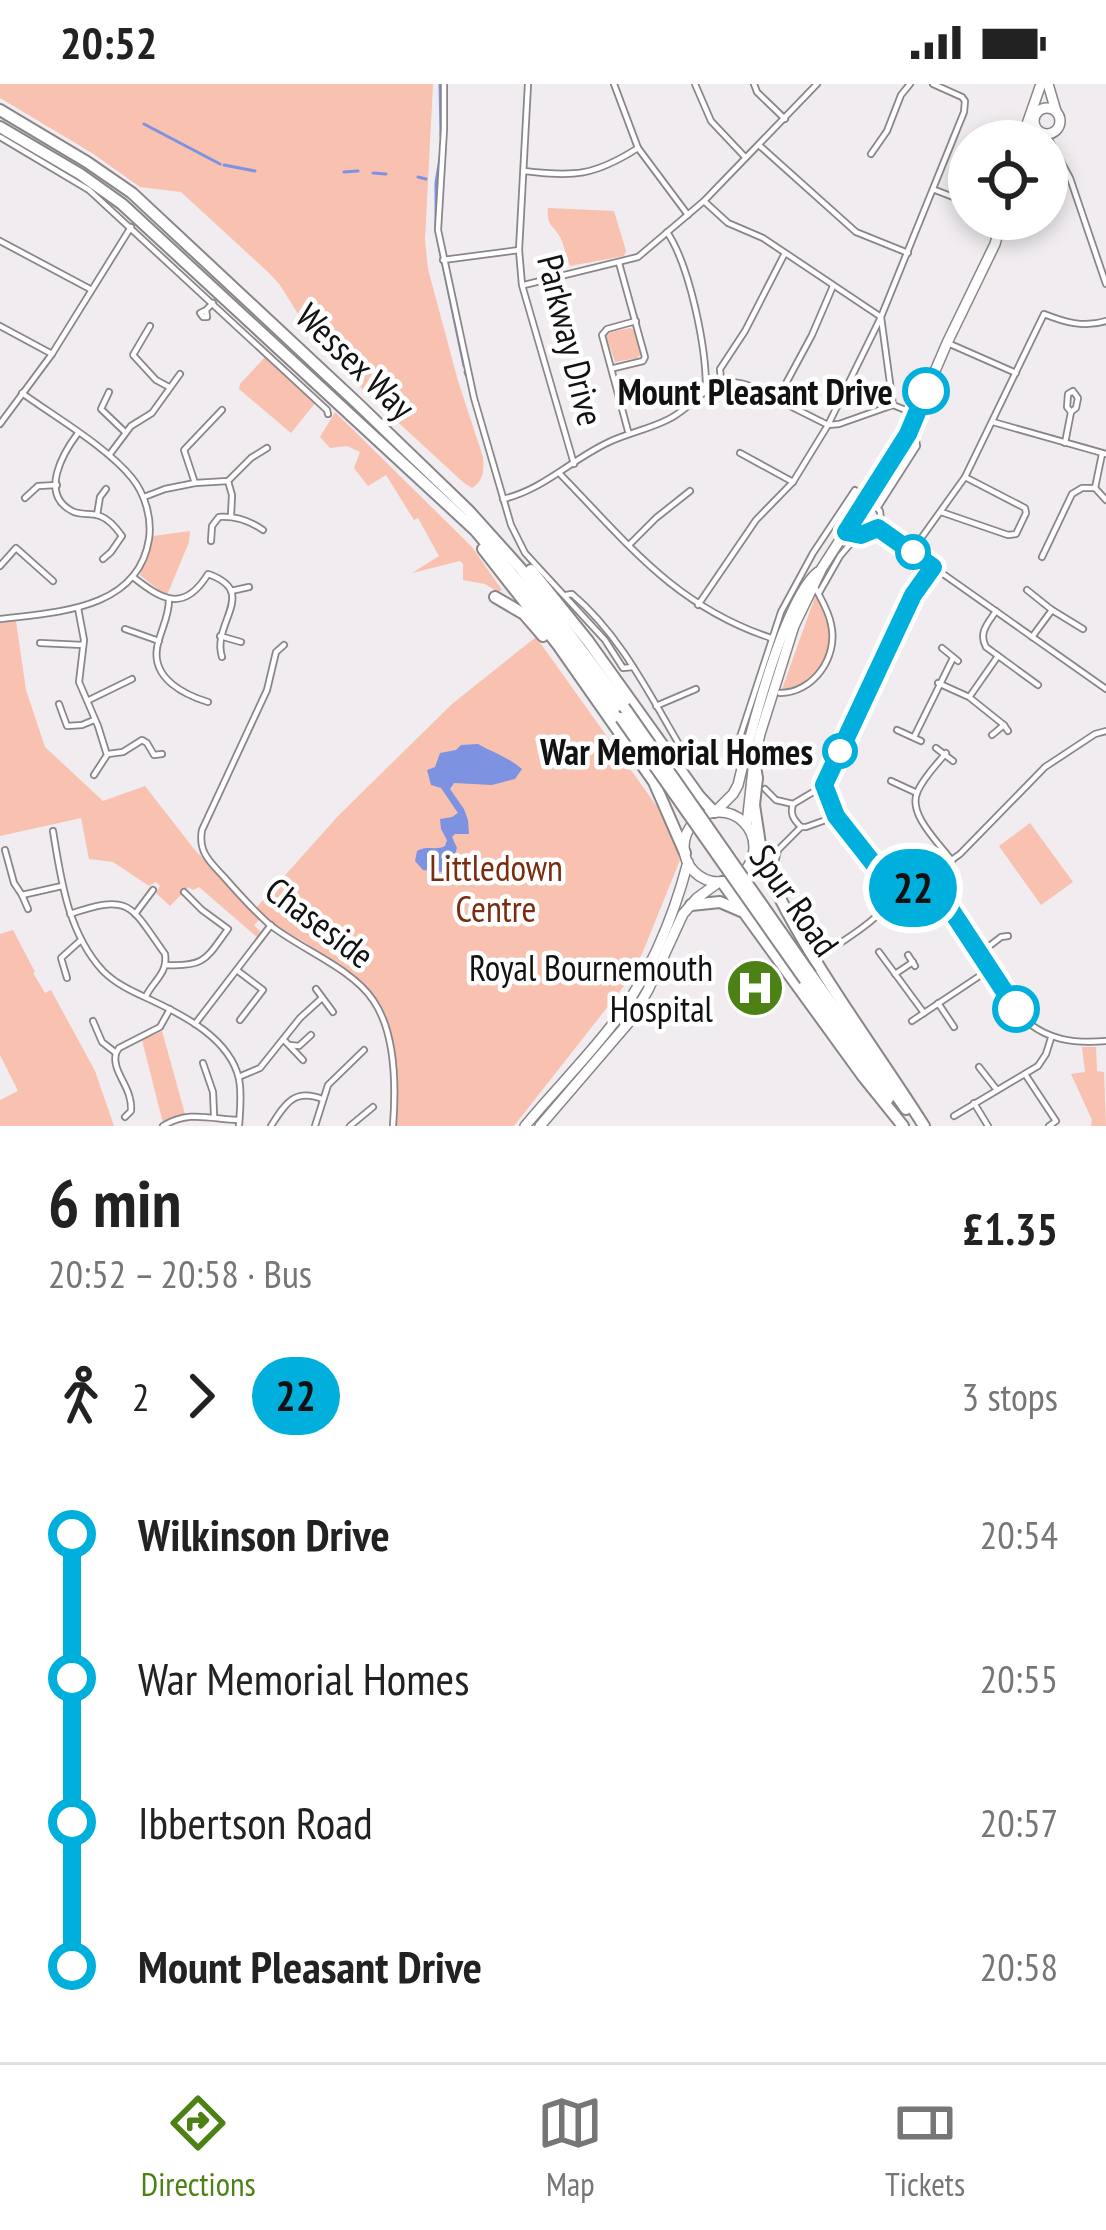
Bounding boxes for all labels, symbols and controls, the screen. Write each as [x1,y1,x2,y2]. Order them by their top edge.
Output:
text: 20:52 [60,13,157,71]
map controls [948,120,1068,240]
button: locate [948,120,1068,240]
street label: Parkway Drive [527,250,615,430]
street label: Wessex Way [286,293,426,430]
place label: Mount Pleasant Drive [618,368,893,415]
marker: Mount Pleasant Drive [904,369,948,413]
unlabelled marker [897,536,929,568]
place label: War Memorial Homes [539,728,813,775]
marker: War Memorial Homes [824,735,856,767]
street label: Spur Road [740,835,850,965]
park label: Littledown Centre [429,844,563,932]
line badge: 22 [859,849,967,927]
text: 22 [893,860,933,915]
street label: Chaseside [256,866,384,978]
place label: Royal Bournemouth Hospital [469,944,714,1032]
hospital icon: Royal Bournemouth Hospital [724,957,786,1019]
unlabelled marker [994,987,1038,1031]
text: 6 min [48,1160,181,1245]
text: £1.35 [962,1199,1058,1257]
text: 20:52 – 20:58 · Bus [48,1248,312,1299]
icon: walk [48,1363,114,1429]
icon: forward [168,1363,234,1429]
text: 22 [276,1368,316,1423]
text: 2 [132,1371,150,1422]
text: 3 stops [962,1371,1058,1422]
text: Wilkinson Drive [138,1505,390,1563]
text: 20:54 [980,1509,1058,1560]
text: War Memorial Homes [138,1649,469,1707]
text: 20:55 [980,1653,1058,1704]
text: Ibbertson Road [138,1793,373,1851]
text: 20:57 [980,1797,1058,1848]
text: Mount Pleasant Drive [138,1937,482,1995]
text: 20:58 [980,1941,1058,1992]
tab: Directions [141,2090,256,2205]
tab: Map [537,2090,603,2205]
tab: Tickets [885,2090,965,2205]

